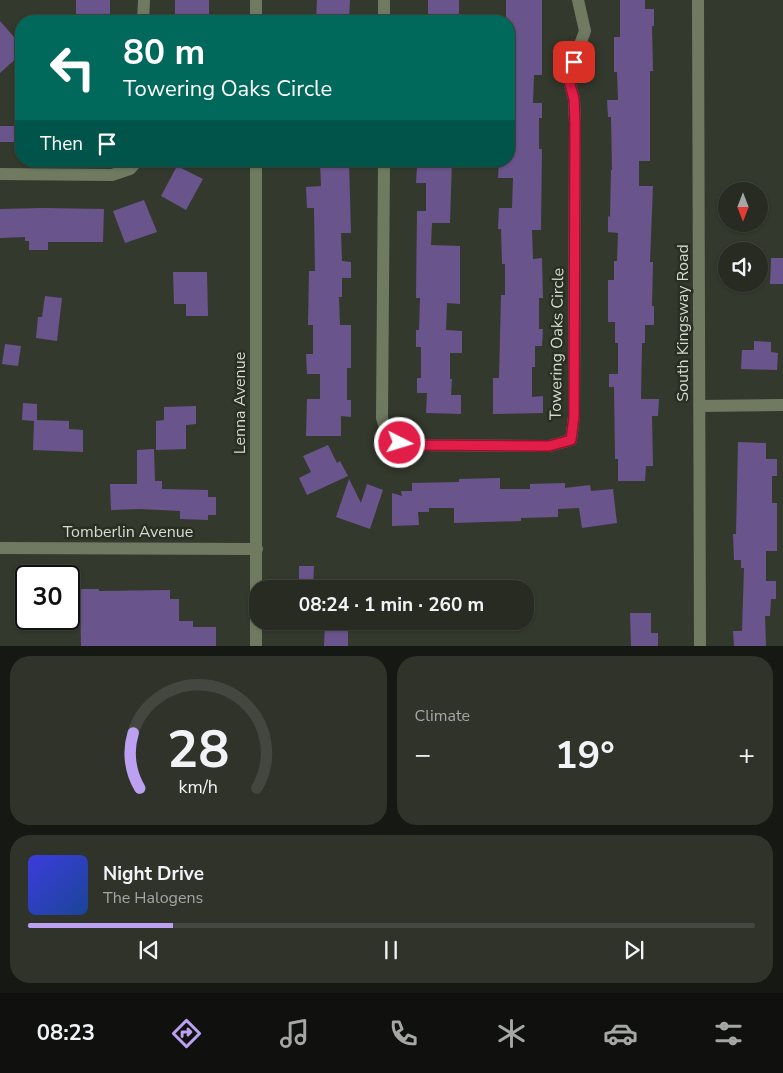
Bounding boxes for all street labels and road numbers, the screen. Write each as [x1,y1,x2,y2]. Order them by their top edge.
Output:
street label: South Kingsway Road [672,244,694,402]
street label: Towering Oaks Circle [545,268,569,420]
street label: Lenna Avenue [229,352,251,454]
street label: Tomberlin Avenue [63,521,193,543]

